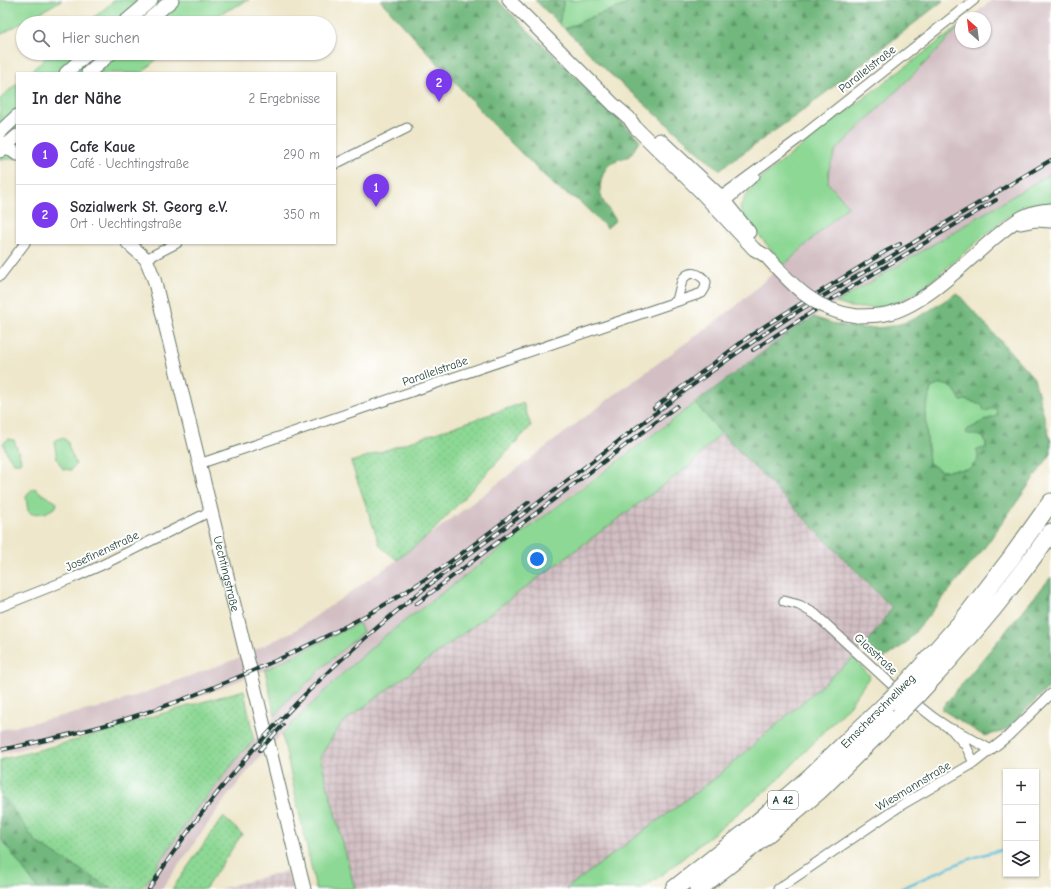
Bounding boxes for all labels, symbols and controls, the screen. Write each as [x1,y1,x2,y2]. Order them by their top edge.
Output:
north arrow [955,12,991,48]
search box [16,16,336,60]
icon: search [30,27,52,49]
text: Hier suchen [62,29,140,47]
street label: Parallelstraße [836,42,898,96]
pin: 2 [426,69,452,102]
text: In der Nähe [32,89,121,108]
text: 2 Ergebnisse [248,91,320,106]
text: Cafe Kaue [70,138,135,156]
text: 1 [42,147,48,162]
text: 290 m [283,147,320,162]
text: Café · Uechtingstraße [70,156,189,171]
pin: 1 [363,174,389,207]
text: Sozialwerk St. Georg e.V. [70,198,228,216]
text: 2 [42,207,48,222]
text: 350 m [283,207,320,222]
text: Ort · Uechtingstraße [70,216,182,231]
street label: Parallelstraße [400,353,470,389]
street label: Josefinenstraße [63,528,141,574]
street label: Uechtingstraße [210,534,242,613]
your location [527,549,547,569]
street label: Glasstraße [852,631,900,677]
street label: Emscherschnellweg [838,671,918,751]
street label: Wiesmannstraße [873,758,953,814]
map controls [1003,769,1039,877]
button: + [1003,769,1039,805]
road number: A 42 [768,791,798,809]
button: − [1003,805,1039,841]
button: layers [1003,841,1039,877]

